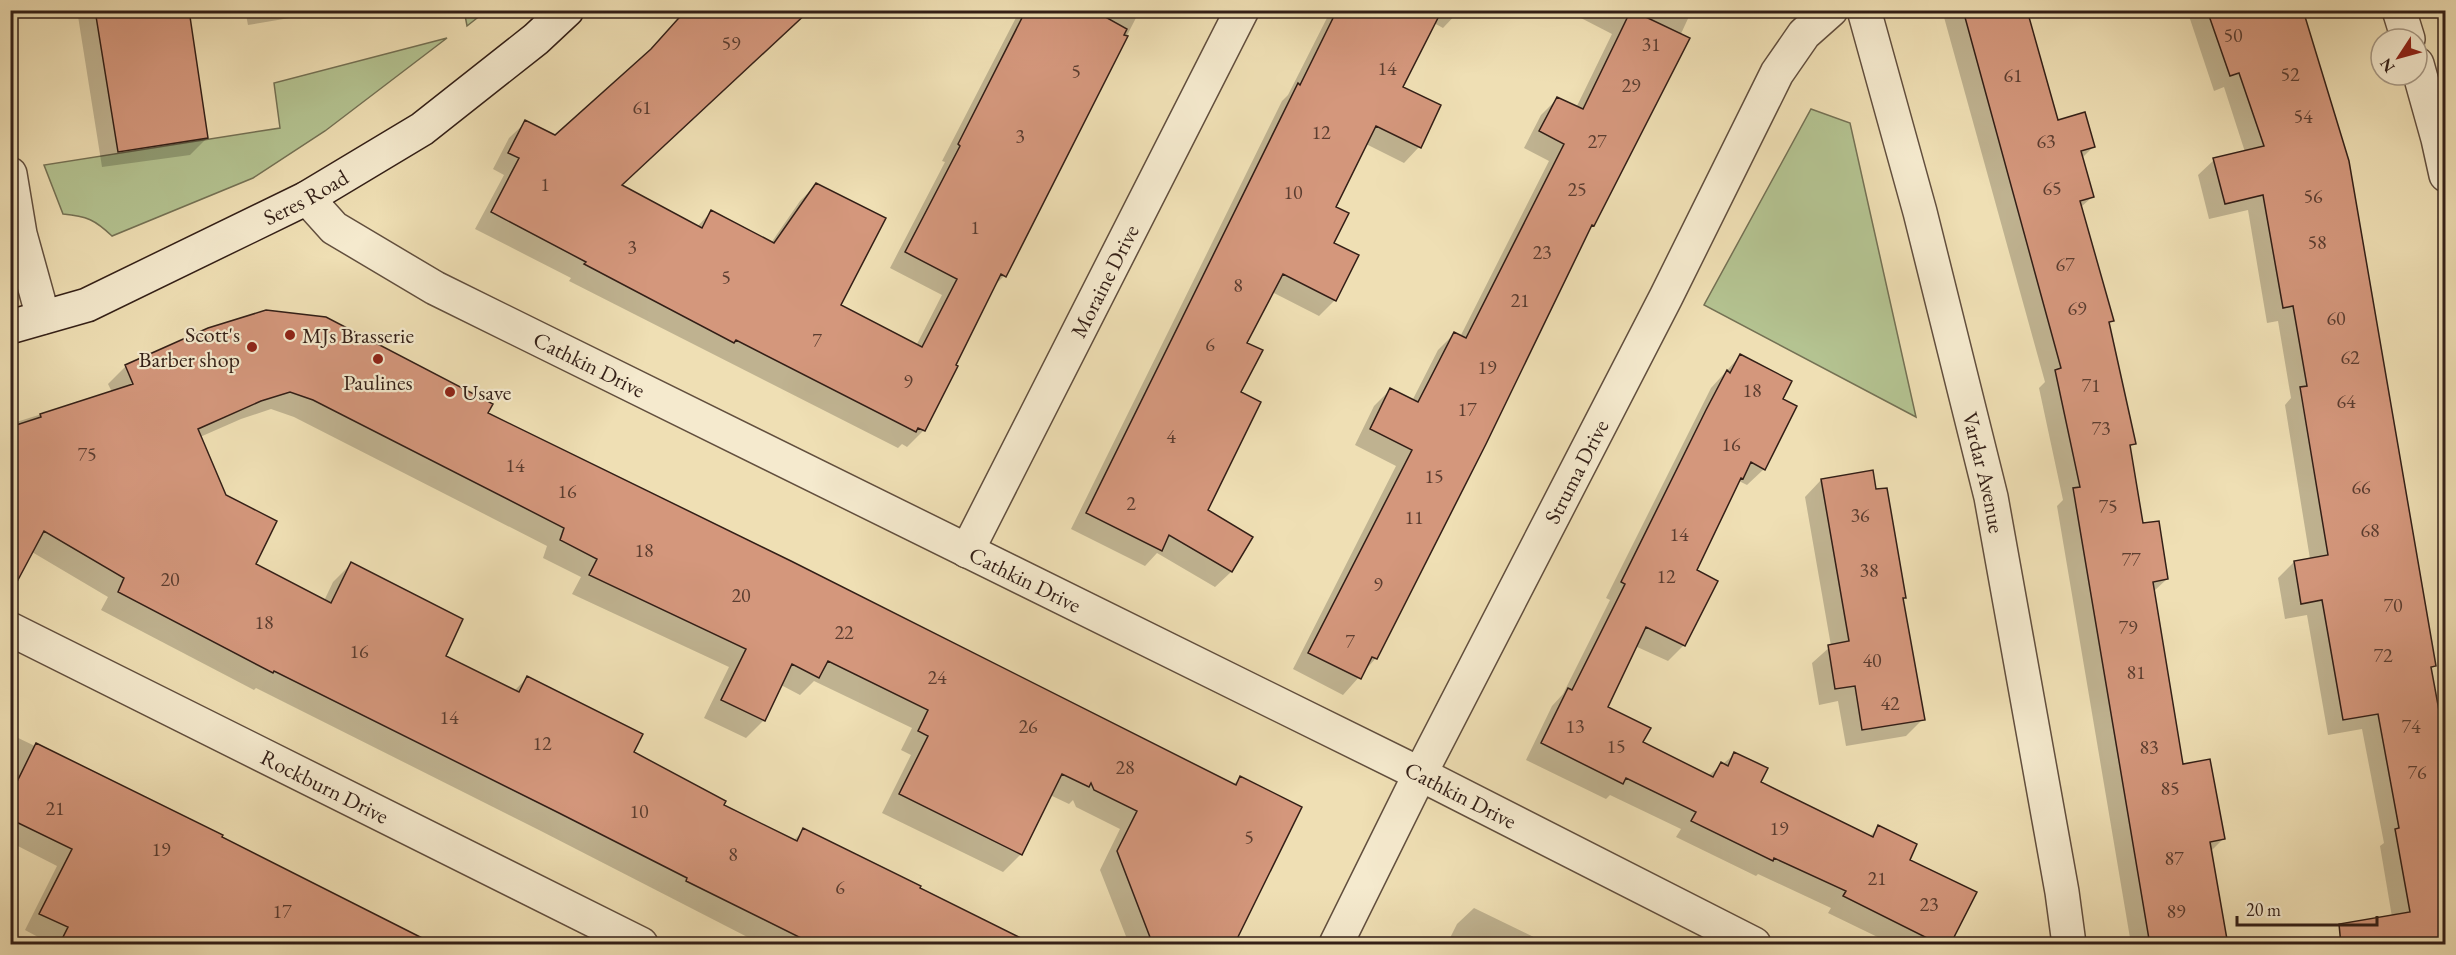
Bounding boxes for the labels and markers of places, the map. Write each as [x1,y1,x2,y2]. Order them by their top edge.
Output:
place label: Scott's Barber shop [139,320,240,374]
place label: MJs Brasserie [302,321,414,350]
marker: MJs Brasserie [283,328,297,342]
marker: Scott's Barber shop [245,340,259,354]
marker: Paulines [371,352,385,366]
place label: Paulines [343,368,413,397]
place label: Usave [462,378,512,407]
marker: Usave [443,385,457,399]

